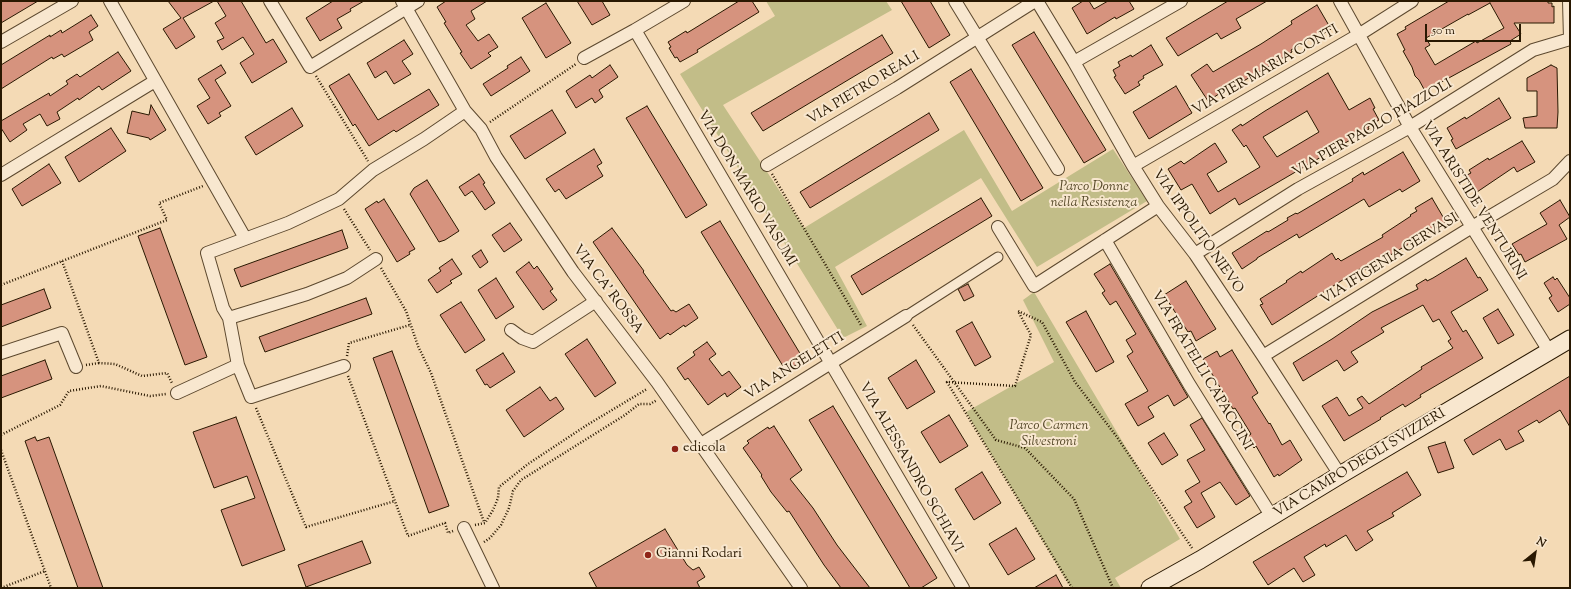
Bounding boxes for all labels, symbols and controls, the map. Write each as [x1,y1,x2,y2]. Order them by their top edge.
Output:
scale bar [1427,16,1523,42]
street label: VIA PIER MARIA CONTI [1190,22,1342,120]
text: 50 m [1432,22,1455,40]
street label: VIA PIETRO REALI [805,49,923,129]
street label: VIA PIER PAOLO PIAZZOLI [1290,76,1456,182]
street label: VIA DON MARIO VASUMI [693,108,799,270]
street label: VIA ARISTIDE VENTURINI [1417,118,1529,284]
street label: VIA IPPOLITO NIEVO [1148,167,1246,297]
park label: Parco Donne nella Resistenza [1050,180,1138,212]
street label: VIA IFIGENIA GERVASI [1318,211,1462,309]
street label: VIA CA' ROSSA [568,242,646,338]
street label: VIA FRATELLI CAPACCINI [1147,288,1255,454]
street label: VIA ANGELETTI [742,330,848,404]
street label: VIA ALESSANDRO SCHIAVI [854,380,966,556]
street label: VIA CAMPO DEGLI SVIZZERI [1271,406,1449,522]
park label: Parco Carmen Silvestroni [1009,419,1089,452]
place label: edicola [683,441,726,457]
marker: edicola [670,444,680,454]
north arrow [1515,533,1555,573]
text: N [1533,533,1549,552]
place label: Gianni Rodari [656,547,742,563]
marker: Gianni Rodari [643,550,653,560]

